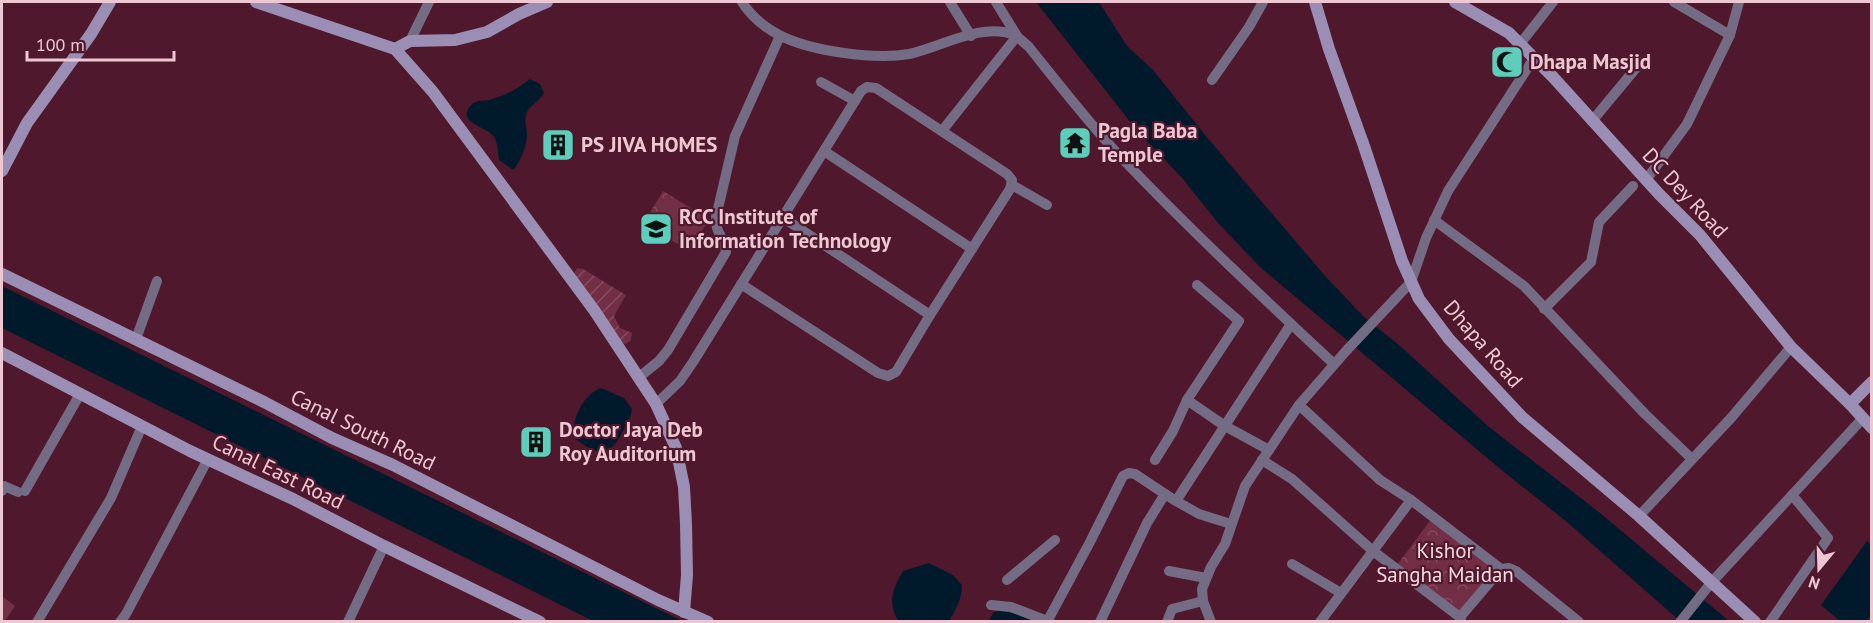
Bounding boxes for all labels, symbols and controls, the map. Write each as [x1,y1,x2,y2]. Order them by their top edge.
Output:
scale bar [27,24,174,62]
text: 100 m [36,33,85,56]
mosque icon: Dhapa Masjid [1489,44,1525,80]
place label: Dhapa Masjid [1530,48,1651,75]
place label: Pagla Baba Temple [1098,117,1197,168]
temple icon: Pagla Baba Temple [1057,125,1093,161]
building icon: PS JIVA HOMES [540,127,576,163]
place label: PS JIVA HOMES [581,131,717,158]
street label: DC Dey Road [1637,142,1734,243]
place label: RCC Institute of Information Technology [679,203,892,254]
school or university icon: RCC Institute of Information Technology [638,211,674,247]
street label: Dhapa Road [1438,294,1529,393]
street label: Canal South Road [286,383,440,476]
place label: Doctor Jaya Deb Roy Auditorium [559,416,703,467]
building icon: Doctor Jaya Deb Roy Auditorium [518,424,554,460]
street label: Canal East Road [208,428,349,515]
park label: Kishor Sangha Maidan [1376,537,1514,588]
north arrow [1789,539,1849,599]
text: N [1806,572,1822,594]

